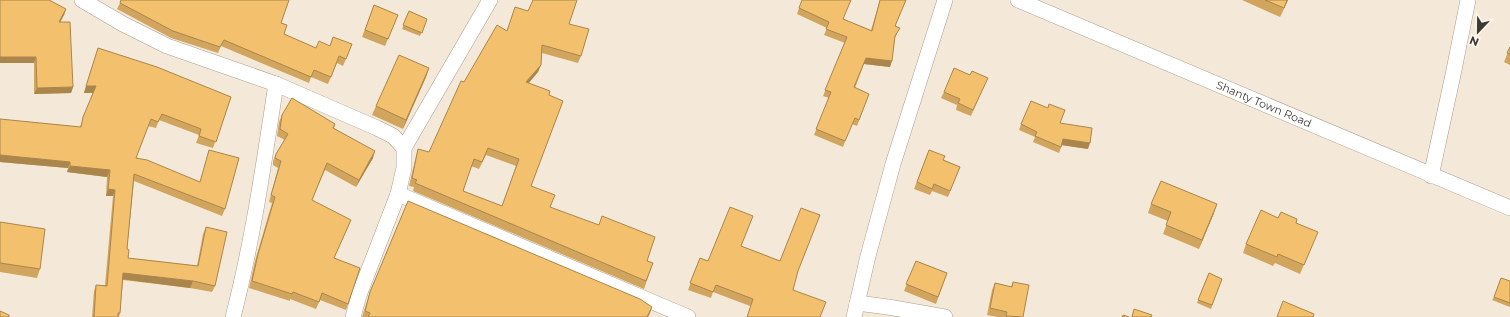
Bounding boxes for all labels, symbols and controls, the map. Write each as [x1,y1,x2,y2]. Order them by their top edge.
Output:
north arrow [1458,12,1498,52]
text: N [1468,33,1481,49]
street label: Shanty Town Road [1214,78,1314,130]

